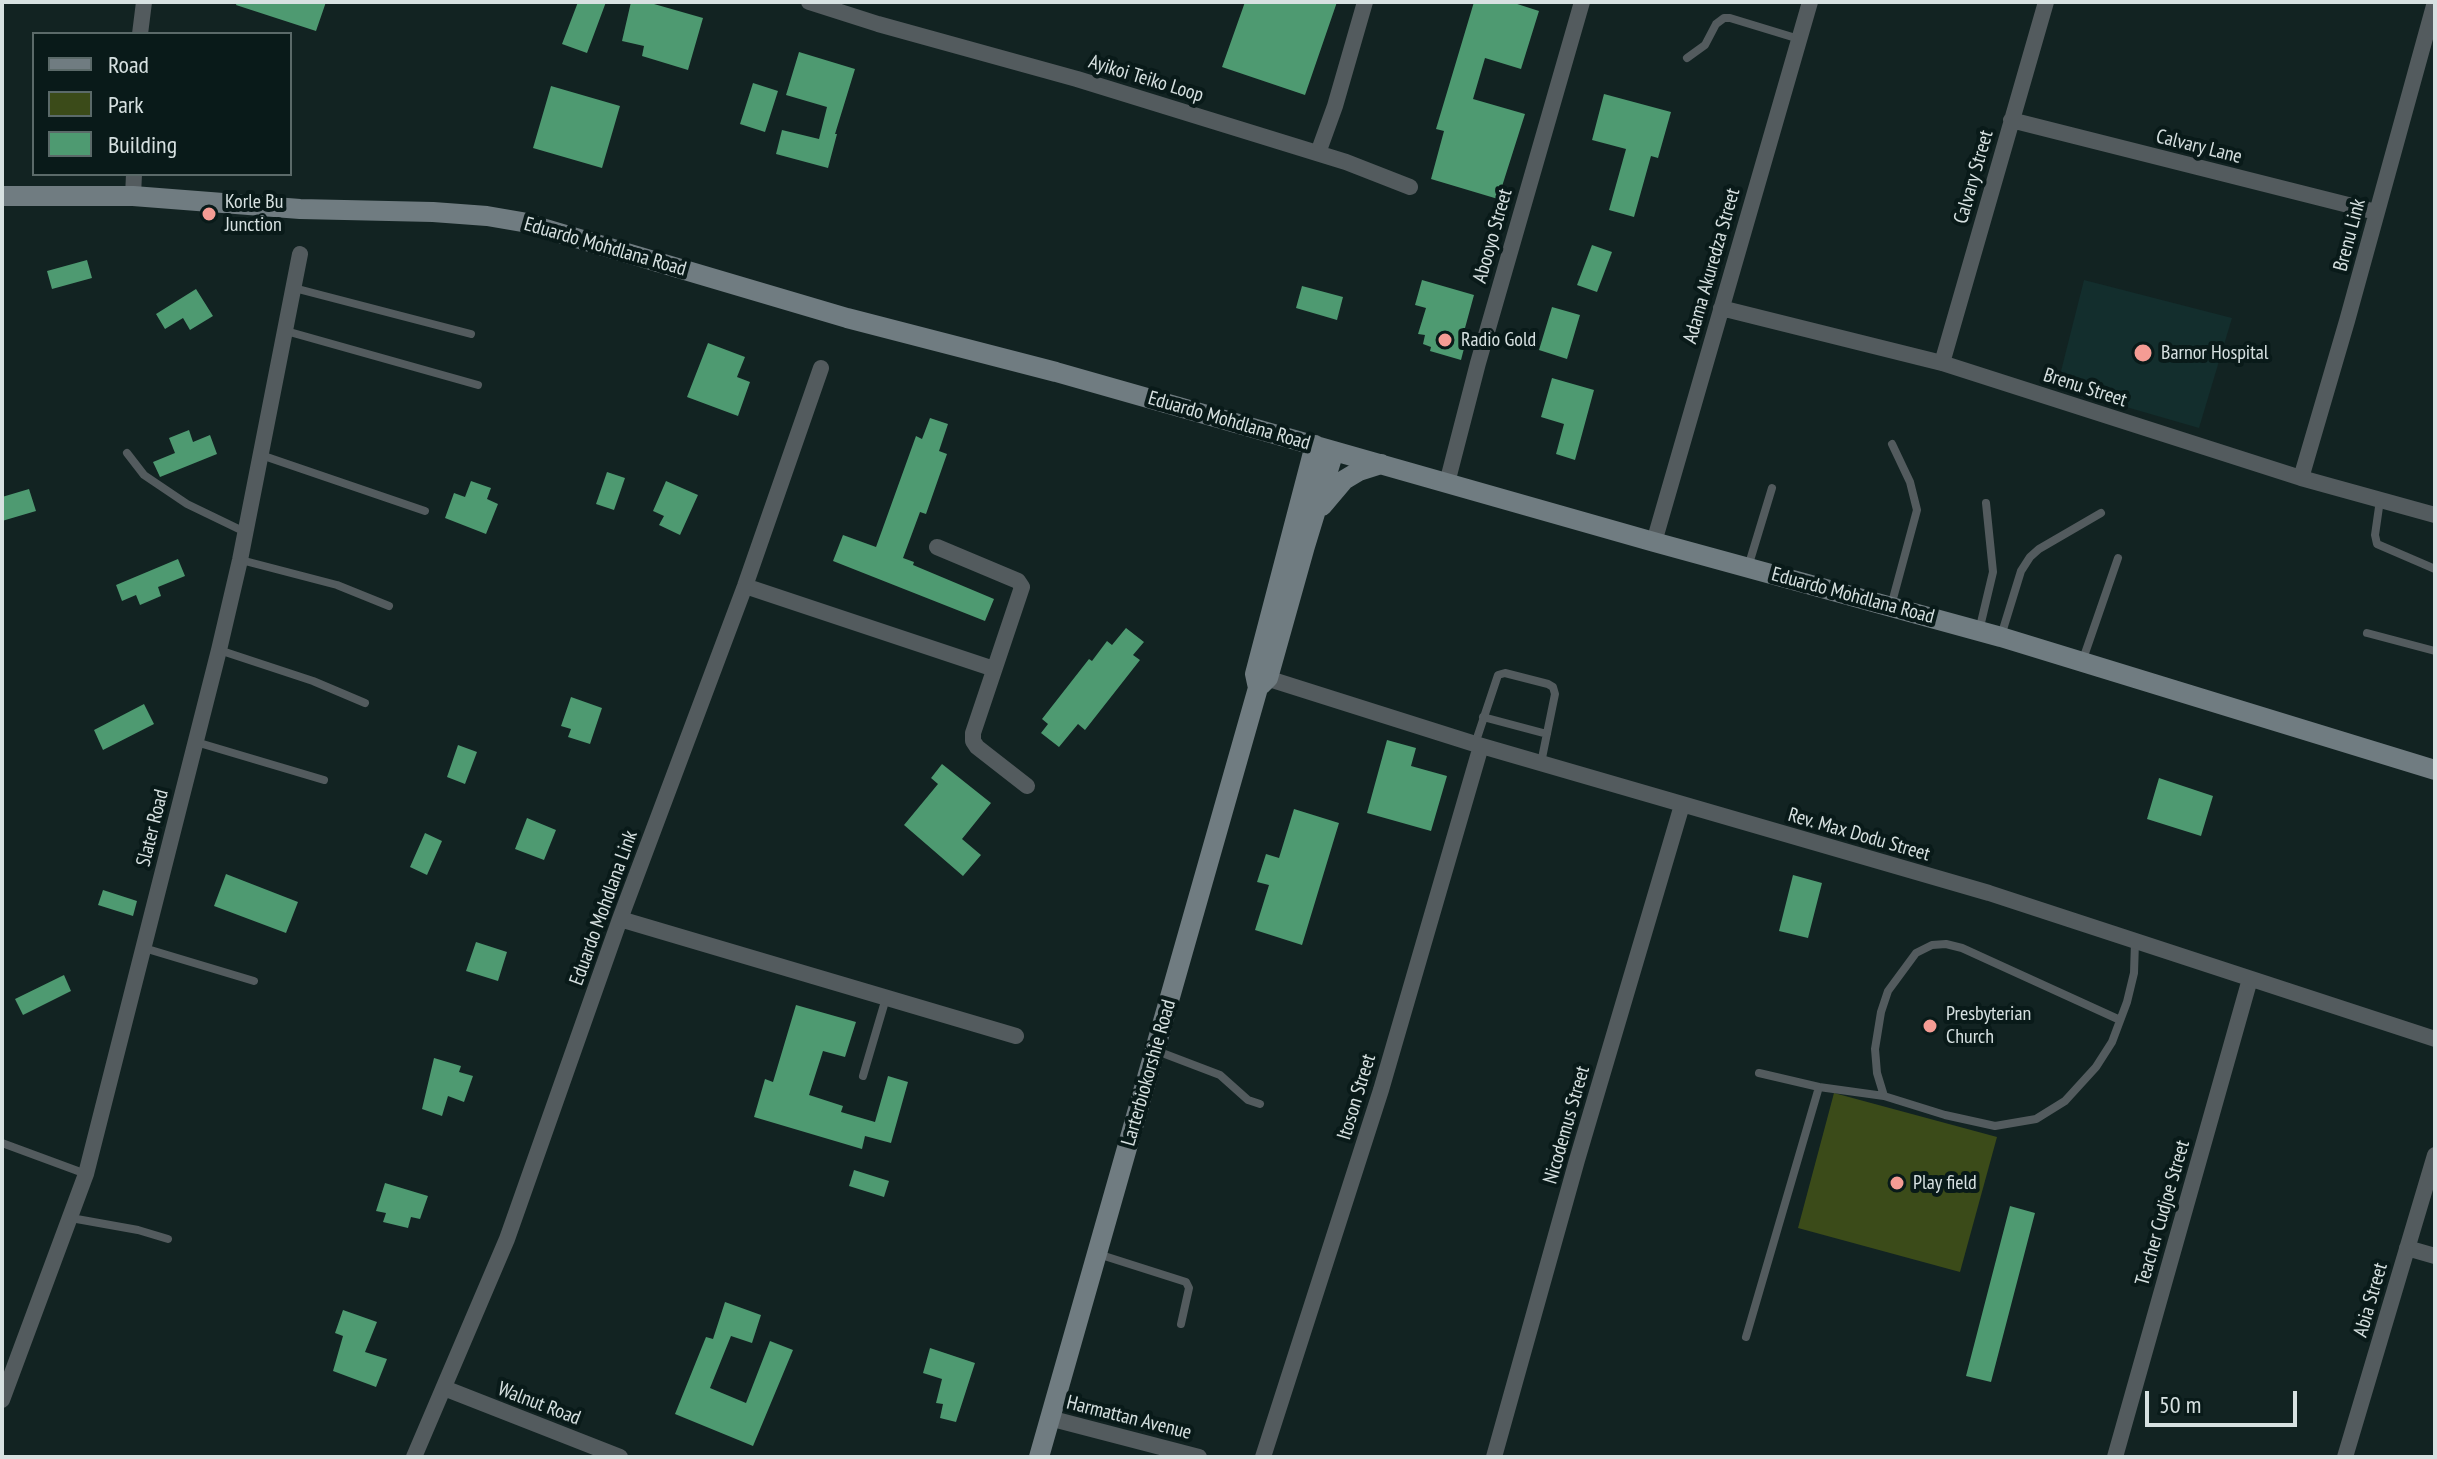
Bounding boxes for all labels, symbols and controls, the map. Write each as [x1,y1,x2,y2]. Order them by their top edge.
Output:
legend [32,32,292,176]
text: Road [108,49,149,80]
street label: Ayikoi Teiko Loop [1086,50,1206,108]
text: Park [108,89,144,120]
street label: Calvary Lane [2154,125,2244,169]
street label: Calvary Street [1949,128,1999,226]
text: Building [108,129,177,160]
street label: Abooyo Street [1468,186,1518,286]
street label: Adama Akuredza Street [1678,186,1746,346]
place label: Korle Bu Junction [225,190,283,237]
street label: Brenu Link [2329,196,2371,274]
marker: Korle Bu Junction [200,205,218,223]
street label: Eduardo Mohdlana Road [521,212,689,282]
place label: Radio Gold [1461,328,1536,352]
marker: Radio Gold [1436,331,1454,349]
place label: Barnor Hospital [2161,341,2268,365]
marker: Barnor Hospital [2132,342,2154,364]
street label: Brenu Street [2040,363,2130,413]
street label: Eduardo Mohdlana Road [1145,386,1313,456]
street label: Eduardo Mohdlana Road [1769,563,1937,629]
street label: Slater Road [132,787,174,869]
street label: Rev. Max Dodu Street [1785,803,1933,867]
street label: Eduardo Mohdlana Link [565,827,643,989]
street label: Larterbiokorshie Road [1117,997,1181,1149]
place label: Presbyterian Church [1946,1002,2031,1049]
marker: Presbyterian Church [1921,1017,1939,1035]
street label: Itoson Street [1333,1051,1381,1143]
street label: Nicodemus Street [1539,1063,1595,1187]
street label: Teacher Cudjoe Street [2131,1138,2195,1288]
place label: Play field [1913,1171,1977,1195]
marker: Play field [1888,1174,1906,1192]
street label: Abia Street [2349,1260,2393,1340]
scale bar [2149,1375,2301,1425]
street label: Walnut Road [494,1377,584,1431]
text: 50 m [2159,1389,2201,1420]
street label: Harmattan Avenue [1064,1391,1194,1445]

